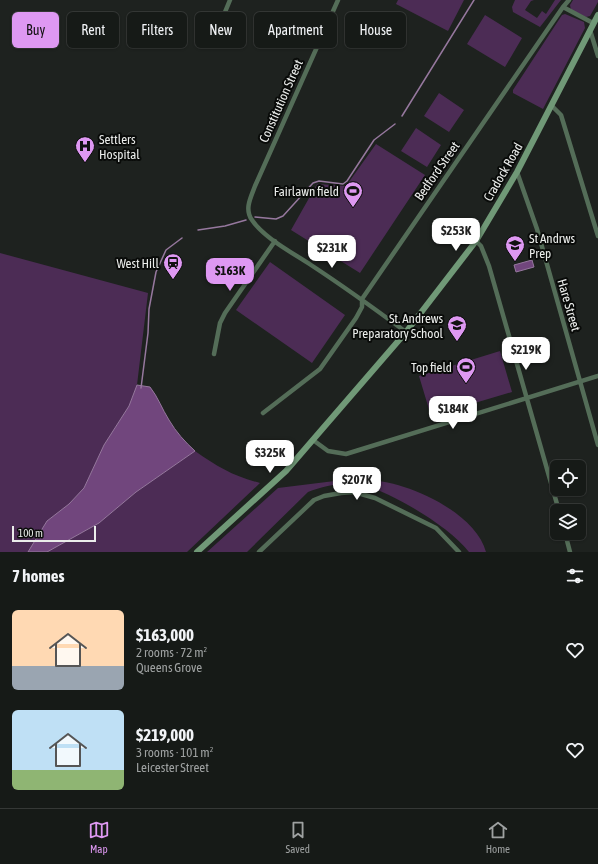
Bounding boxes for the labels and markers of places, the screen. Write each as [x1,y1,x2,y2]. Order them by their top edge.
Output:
place label: Settlers Hospital [99,132,140,162]
hospital icon: Settlers Hospital [74,135,96,163]
sports icon: Fairlawn field [342,180,364,208]
place label: Fairlawn field [274,184,339,199]
pin: $253K [428,218,484,252]
place label: St Andrws Prep [529,231,575,261]
school or university icon: St Andrws Prep [504,234,526,262]
pin: $231K [304,235,360,269]
station icon: West Hill [162,252,184,280]
place label: West Hill [117,256,160,271]
pin: $163K [202,258,258,292]
place label: St. Andrews Preparatory School [352,311,444,341]
school or university icon: St. Andrews Preparatory School [446,314,468,342]
pin: $219K [498,337,554,371]
sports icon: Top field [455,356,477,384]
place label: Top field [411,360,452,375]
pin: $184K [425,396,481,430]
pin: $325K [242,440,298,474]
pin: $207K [329,467,385,501]

